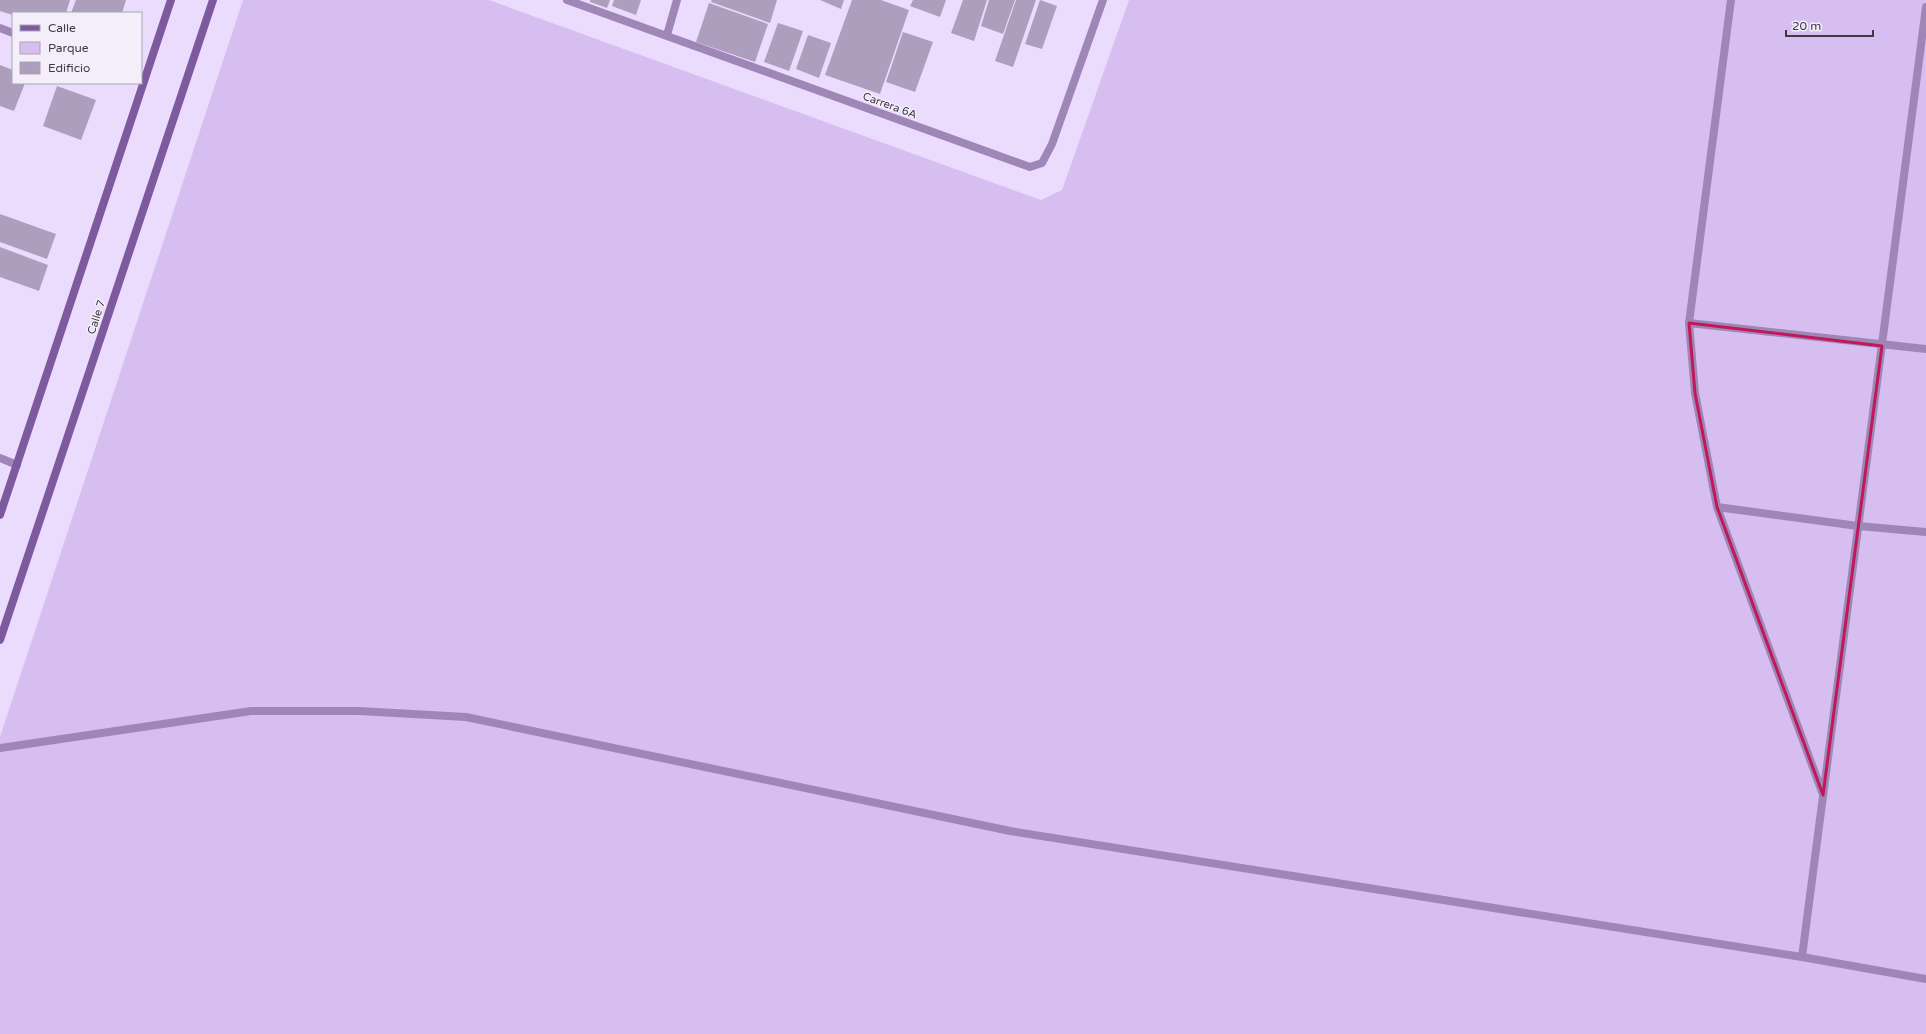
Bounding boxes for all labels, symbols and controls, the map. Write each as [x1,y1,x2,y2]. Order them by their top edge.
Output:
legend [12,12,142,84]
scale bar [1786,12,1873,38]
text: 20 m [1792,19,1821,33]
text: Calle [48,21,76,35]
text: Parque [48,41,89,55]
text: Edificio [48,61,90,75]
street label: Carrera 6A [861,90,919,121]
street label: Calle 7 [85,298,108,336]

